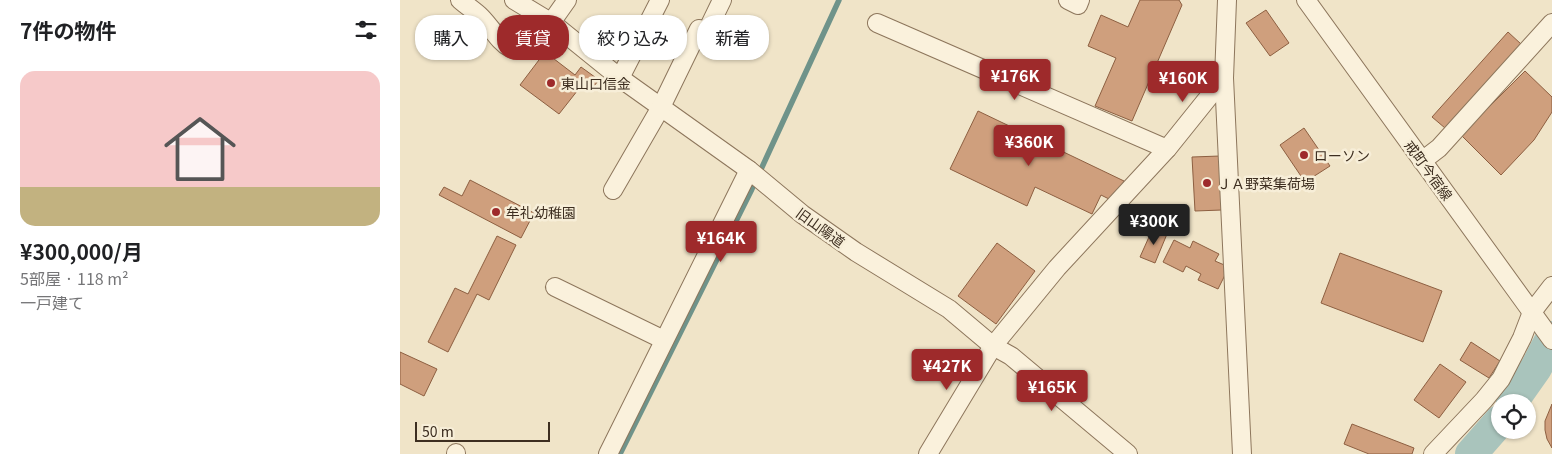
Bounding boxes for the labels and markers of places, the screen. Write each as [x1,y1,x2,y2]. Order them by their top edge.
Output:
pin: ¥176K [980,58,1050,101]
pin: ¥160K [1148,61,1218,103]
place label: 東山口信金 [561,73,631,93]
marker: 東山口信金 [545,77,557,89]
pin: ¥360K [994,124,1064,167]
place label: ローソン [1314,145,1370,165]
marker: ローソン [1298,149,1310,161]
place label: ＪＡ野菜集荷場 [1217,173,1315,193]
marker: ＪＡ野菜集荷場 [1201,177,1213,189]
place label: 牟礼幼稚園 [506,202,576,222]
pin: ¥300K [1119,204,1189,246]
marker: 牟礼幼稚園 [490,206,502,218]
pin: ¥164K [686,220,756,263]
pin: ¥427K [912,348,982,391]
pin: ¥165K [1017,370,1087,412]

